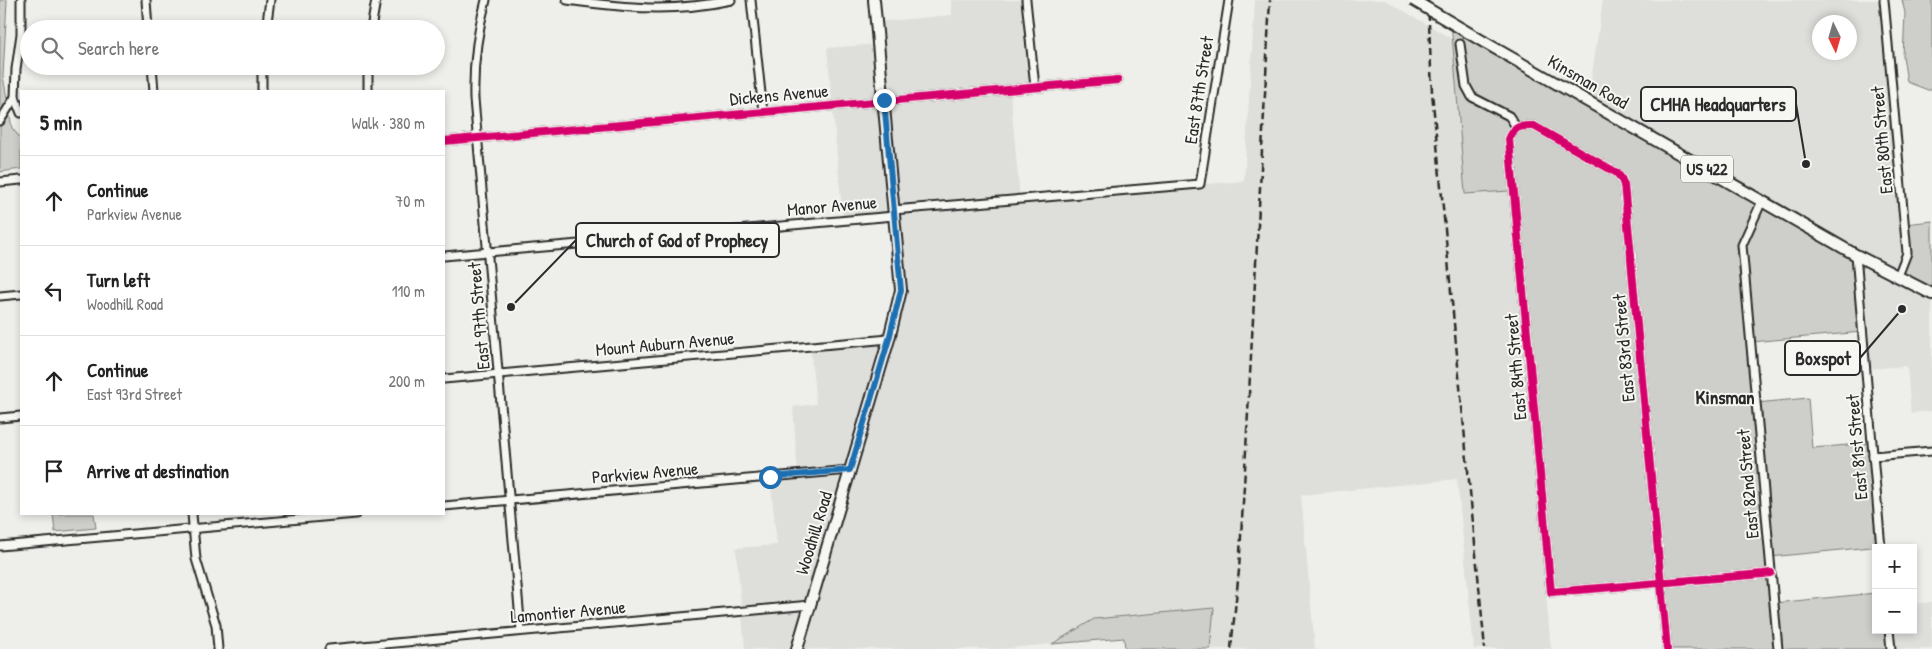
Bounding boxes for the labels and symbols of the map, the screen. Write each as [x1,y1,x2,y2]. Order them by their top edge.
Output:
north arrow [1812,15,1857,60]
street label: East 87th Street [1178,33,1219,146]
street label: Kinsman Road [1543,48,1633,115]
street label: Dickens Avenue [729,78,829,111]
street label: East 80th Street [1864,84,1899,195]
callout: CMHA Headquarters [1641,87,1796,121]
route end [873,89,896,112]
text: CMHA Headquarters [1650,91,1786,118]
road number: US 422 [1681,156,1733,182]
street label: Manor Avenue [786,189,878,222]
callout: Church of God of Prophecy [576,223,779,257]
text: Church of God of Prophecy [586,227,768,254]
street label: East 97th Street [461,261,496,371]
street label: East 83rd Street [1606,292,1641,403]
street label: East 84th Street [1498,312,1533,421]
street label: Mount Auburn Avenue [595,325,735,362]
callout: Boxspot [1785,341,1860,375]
text: Boxspot [1795,345,1852,372]
district label: Kinsman [1695,384,1755,410]
street label: East 81st Street [1839,392,1874,501]
street label: East 82nd Street [1730,428,1765,540]
street label: Parkview Avenue [591,455,699,490]
route start [759,466,782,489]
street label: Woodhill Road [789,488,838,577]
street label: Lamontier Avenue [509,594,627,629]

